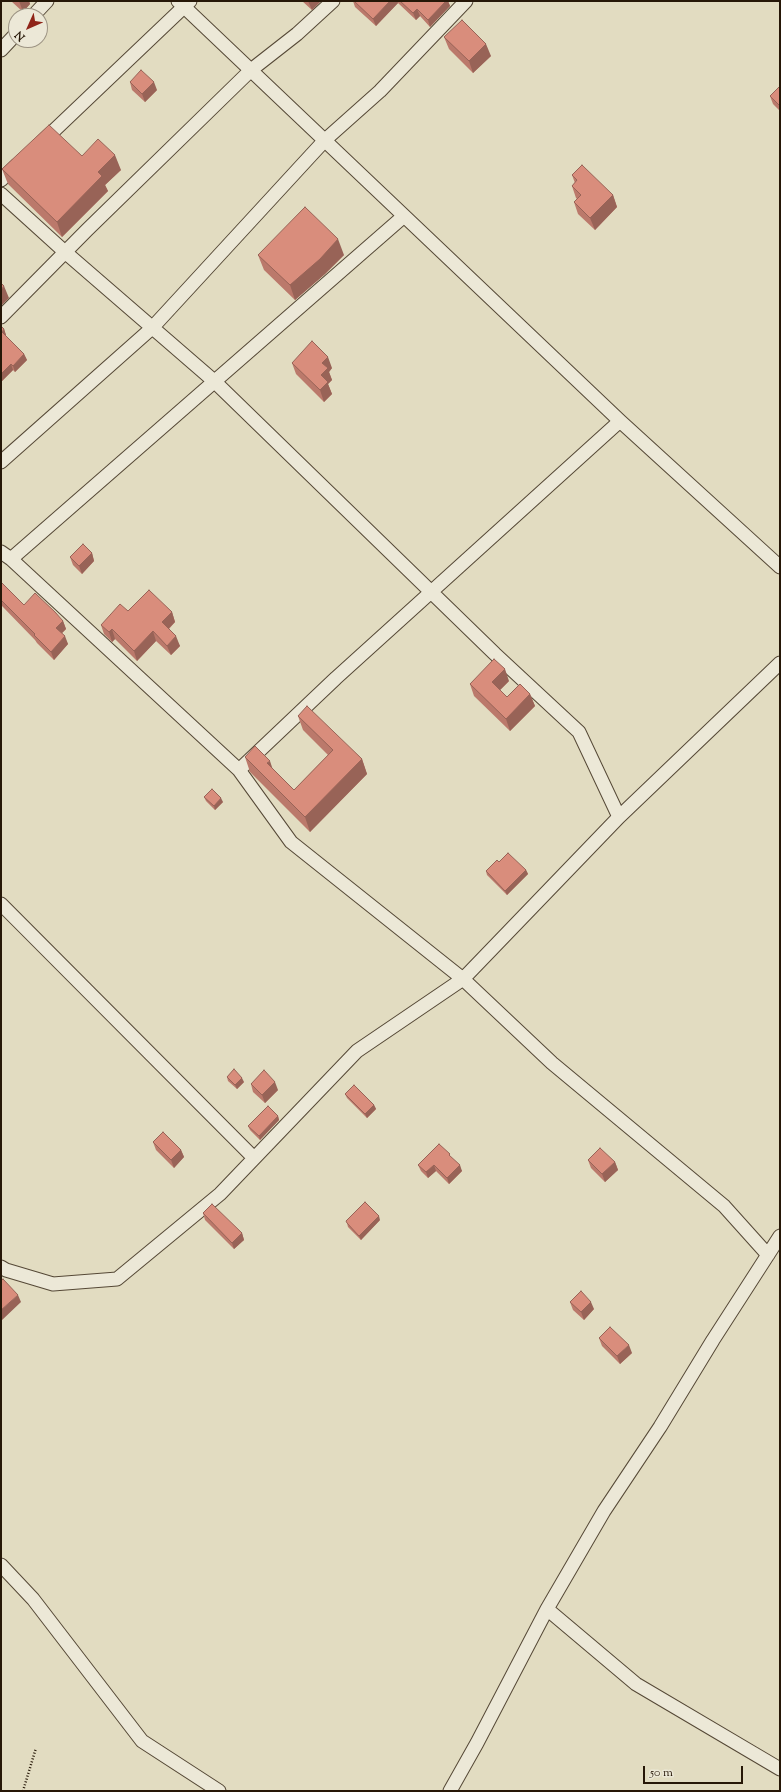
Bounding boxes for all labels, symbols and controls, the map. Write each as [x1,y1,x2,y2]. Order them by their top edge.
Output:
north arrow [8,8,48,48]
text: N [11,27,29,45]
scale bar [645,1758,745,1784]
text: 50 m [650,1764,673,1782]

